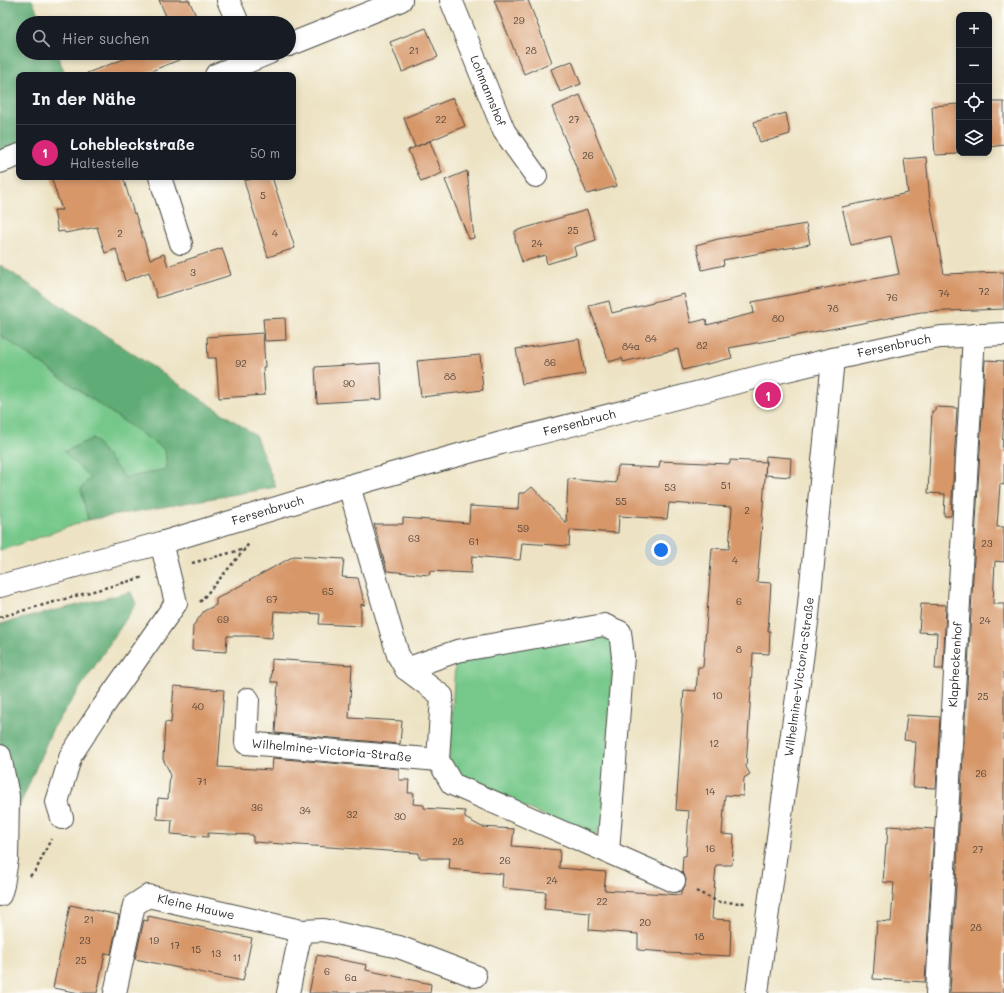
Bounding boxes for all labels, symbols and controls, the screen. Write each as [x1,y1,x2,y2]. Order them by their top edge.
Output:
map controls [956,12,992,156]
button: + [956,12,992,48]
house number: 29 [513,13,525,27]
search box [16,16,296,60]
icon: search [30,27,52,49]
text: Hier suchen [62,28,149,48]
house number: 21 [409,43,419,57]
house number: 28 [525,43,537,57]
button: − [956,48,992,84]
street label: Lohmannshof [467,53,510,129]
button: locate [956,84,992,120]
text: In der Nähe [32,87,136,109]
house number: 22 [435,112,447,126]
house number: 27 [568,112,580,126]
button: layers [956,120,992,156]
text: Lohebleckstraße [70,134,195,154]
text: 1 [42,144,48,161]
text: 50 m [250,144,280,161]
house number: 26 [582,148,594,162]
text: Haltestelle [70,154,139,171]
house number: 5 [260,188,266,202]
house number: 25 [567,223,579,237]
house number: 2 [117,226,123,240]
house number: 4 [272,226,278,240]
house number: 24 [531,236,543,250]
house number: 3 [190,265,196,279]
house number: 72 [978,284,990,298]
house number: 74 [938,286,950,300]
house number: 76 [886,290,898,304]
house number: 78 [827,301,839,315]
house number: 80 [772,311,784,325]
street label: Fersenbruch [856,330,932,360]
house number: 84 [645,331,657,345]
house number: 82 [696,338,708,352]
house number: 84a [622,339,640,353]
house number: 86 [544,355,556,369]
house number: 92 [235,356,247,370]
house number: 88 [444,369,456,383]
house number: 90 [343,376,355,390]
pin: 1 [755,380,781,410]
street label: Fersenbruch [541,405,617,439]
house number: 51 [721,478,731,492]
house number: 53 [664,480,676,494]
street label: Fersenbruch [229,491,305,528]
house number: 55 [615,494,627,508]
house number: 2 [744,503,750,517]
house number: 59 [517,521,529,535]
house number: 63 [408,531,420,545]
house number: 61 [469,534,479,548]
house number: 23 [981,536,993,550]
your location [651,540,671,560]
house number: 4 [732,553,738,567]
house number: 65 [322,584,334,598]
house number: 67 [266,592,278,606]
house number: 6 [736,594,742,608]
street label: Wilhelmine-Victoria-Straße [780,596,817,757]
house number: 69 [217,612,229,626]
house number: 24 [979,613,991,627]
street label: Klapheckenhof [944,621,965,708]
house number: 8 [736,642,742,656]
house number: 10 [712,688,722,702]
house number: 25 [977,689,989,703]
house number: 40 [192,699,204,713]
street label: Wilhelmine-Victoria-Straße [251,735,412,765]
house number: 12 [709,736,719,750]
house number: 26 [975,766,987,780]
house number: 71 [197,774,207,788]
house number: 14 [705,784,715,798]
house number: 36 [251,800,263,814]
house number: 34 [299,803,311,817]
house number: 32 [346,807,358,821]
house number: 30 [394,809,406,823]
house number: 28 [452,834,464,848]
house number: 16 [705,841,715,855]
house number: 27 [972,842,984,856]
house number: 26 [499,853,511,867]
house number: 24 [546,873,558,887]
street label: Kleine Hauwe [156,889,236,923]
house number: 22 [596,894,608,908]
house number: 21 [84,912,94,926]
house number: 20 [639,915,651,929]
house number: 28 [970,920,982,934]
house number: 18 [694,929,704,943]
house number: 23 [79,933,91,947]
house number: 19 [149,933,159,947]
house number: 17 [170,938,180,952]
house number: 15 [191,942,201,956]
house number: 13 [211,946,221,960]
house number: 11 [233,950,241,964]
house number: 25 [75,953,87,967]
house number: 6 [324,964,330,978]
house number: 6a [345,970,357,984]

